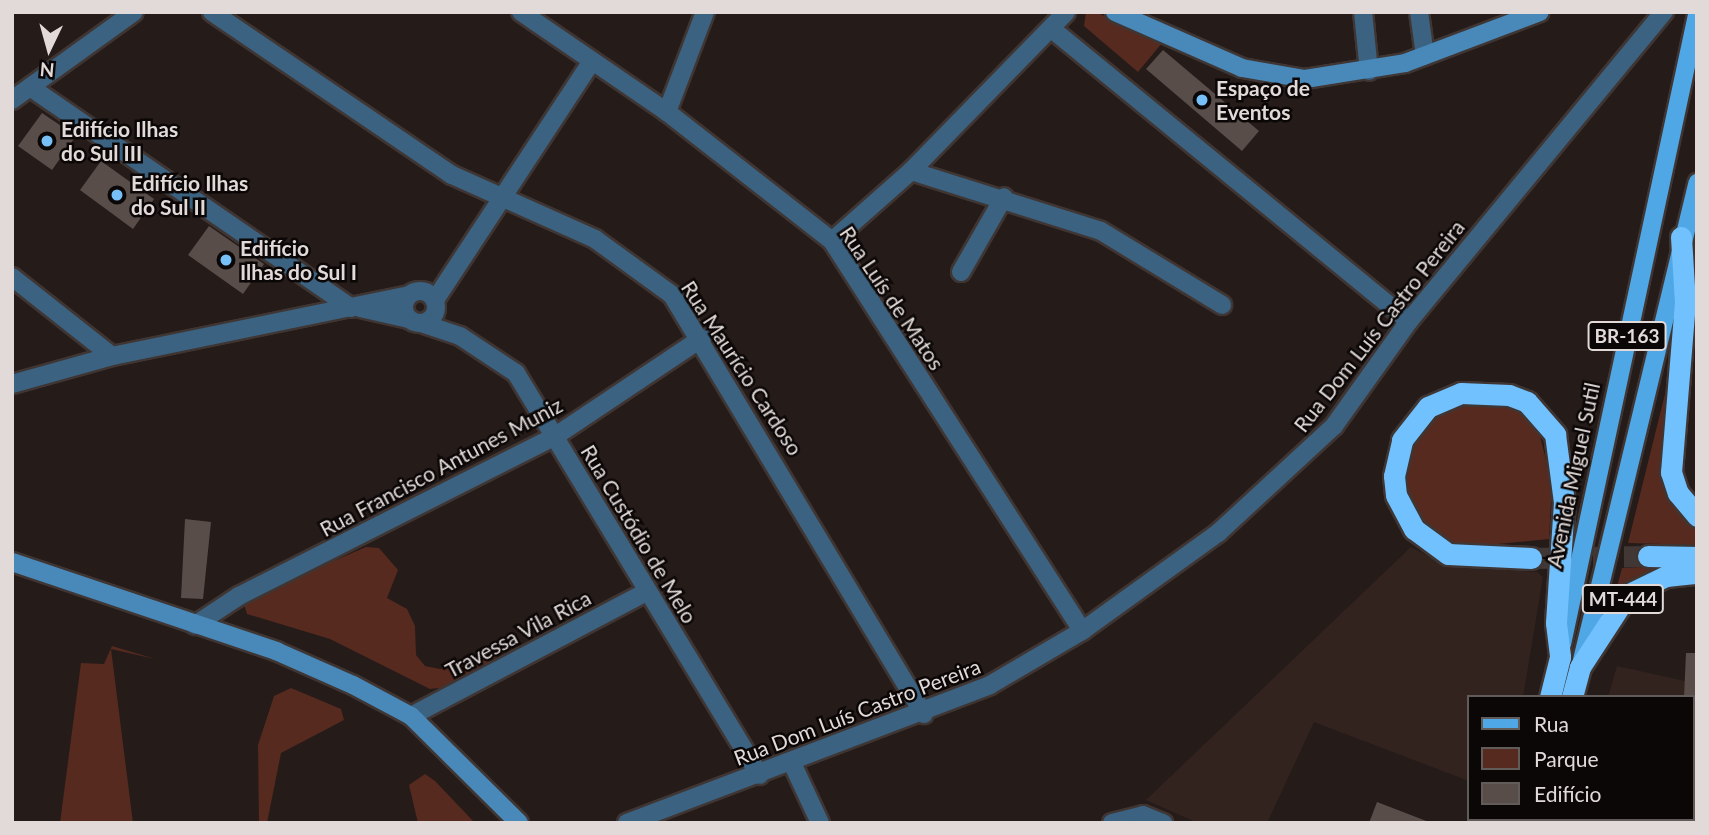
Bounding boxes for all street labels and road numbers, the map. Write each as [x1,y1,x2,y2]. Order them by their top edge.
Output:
street label: Rua Dom Luís Castro Pereira [1288,215,1470,437]
street label: Rua Luís de Matos [835,221,949,375]
street label: Rua Maurício Cardoso [676,276,808,460]
road number: BR-163 [1587,320,1667,352]
street label: Avenida Miguel Sutil [1541,380,1605,570]
street label: Rua Francisco Antunes Muniz [315,392,567,542]
street label: Rua Custódio de Melo [576,440,702,628]
road number: MT-444 [1581,584,1665,614]
street label: Travessa Vila Rica [441,585,595,683]
street label: Rua Dom Luís Castro Pereira [730,653,984,771]

